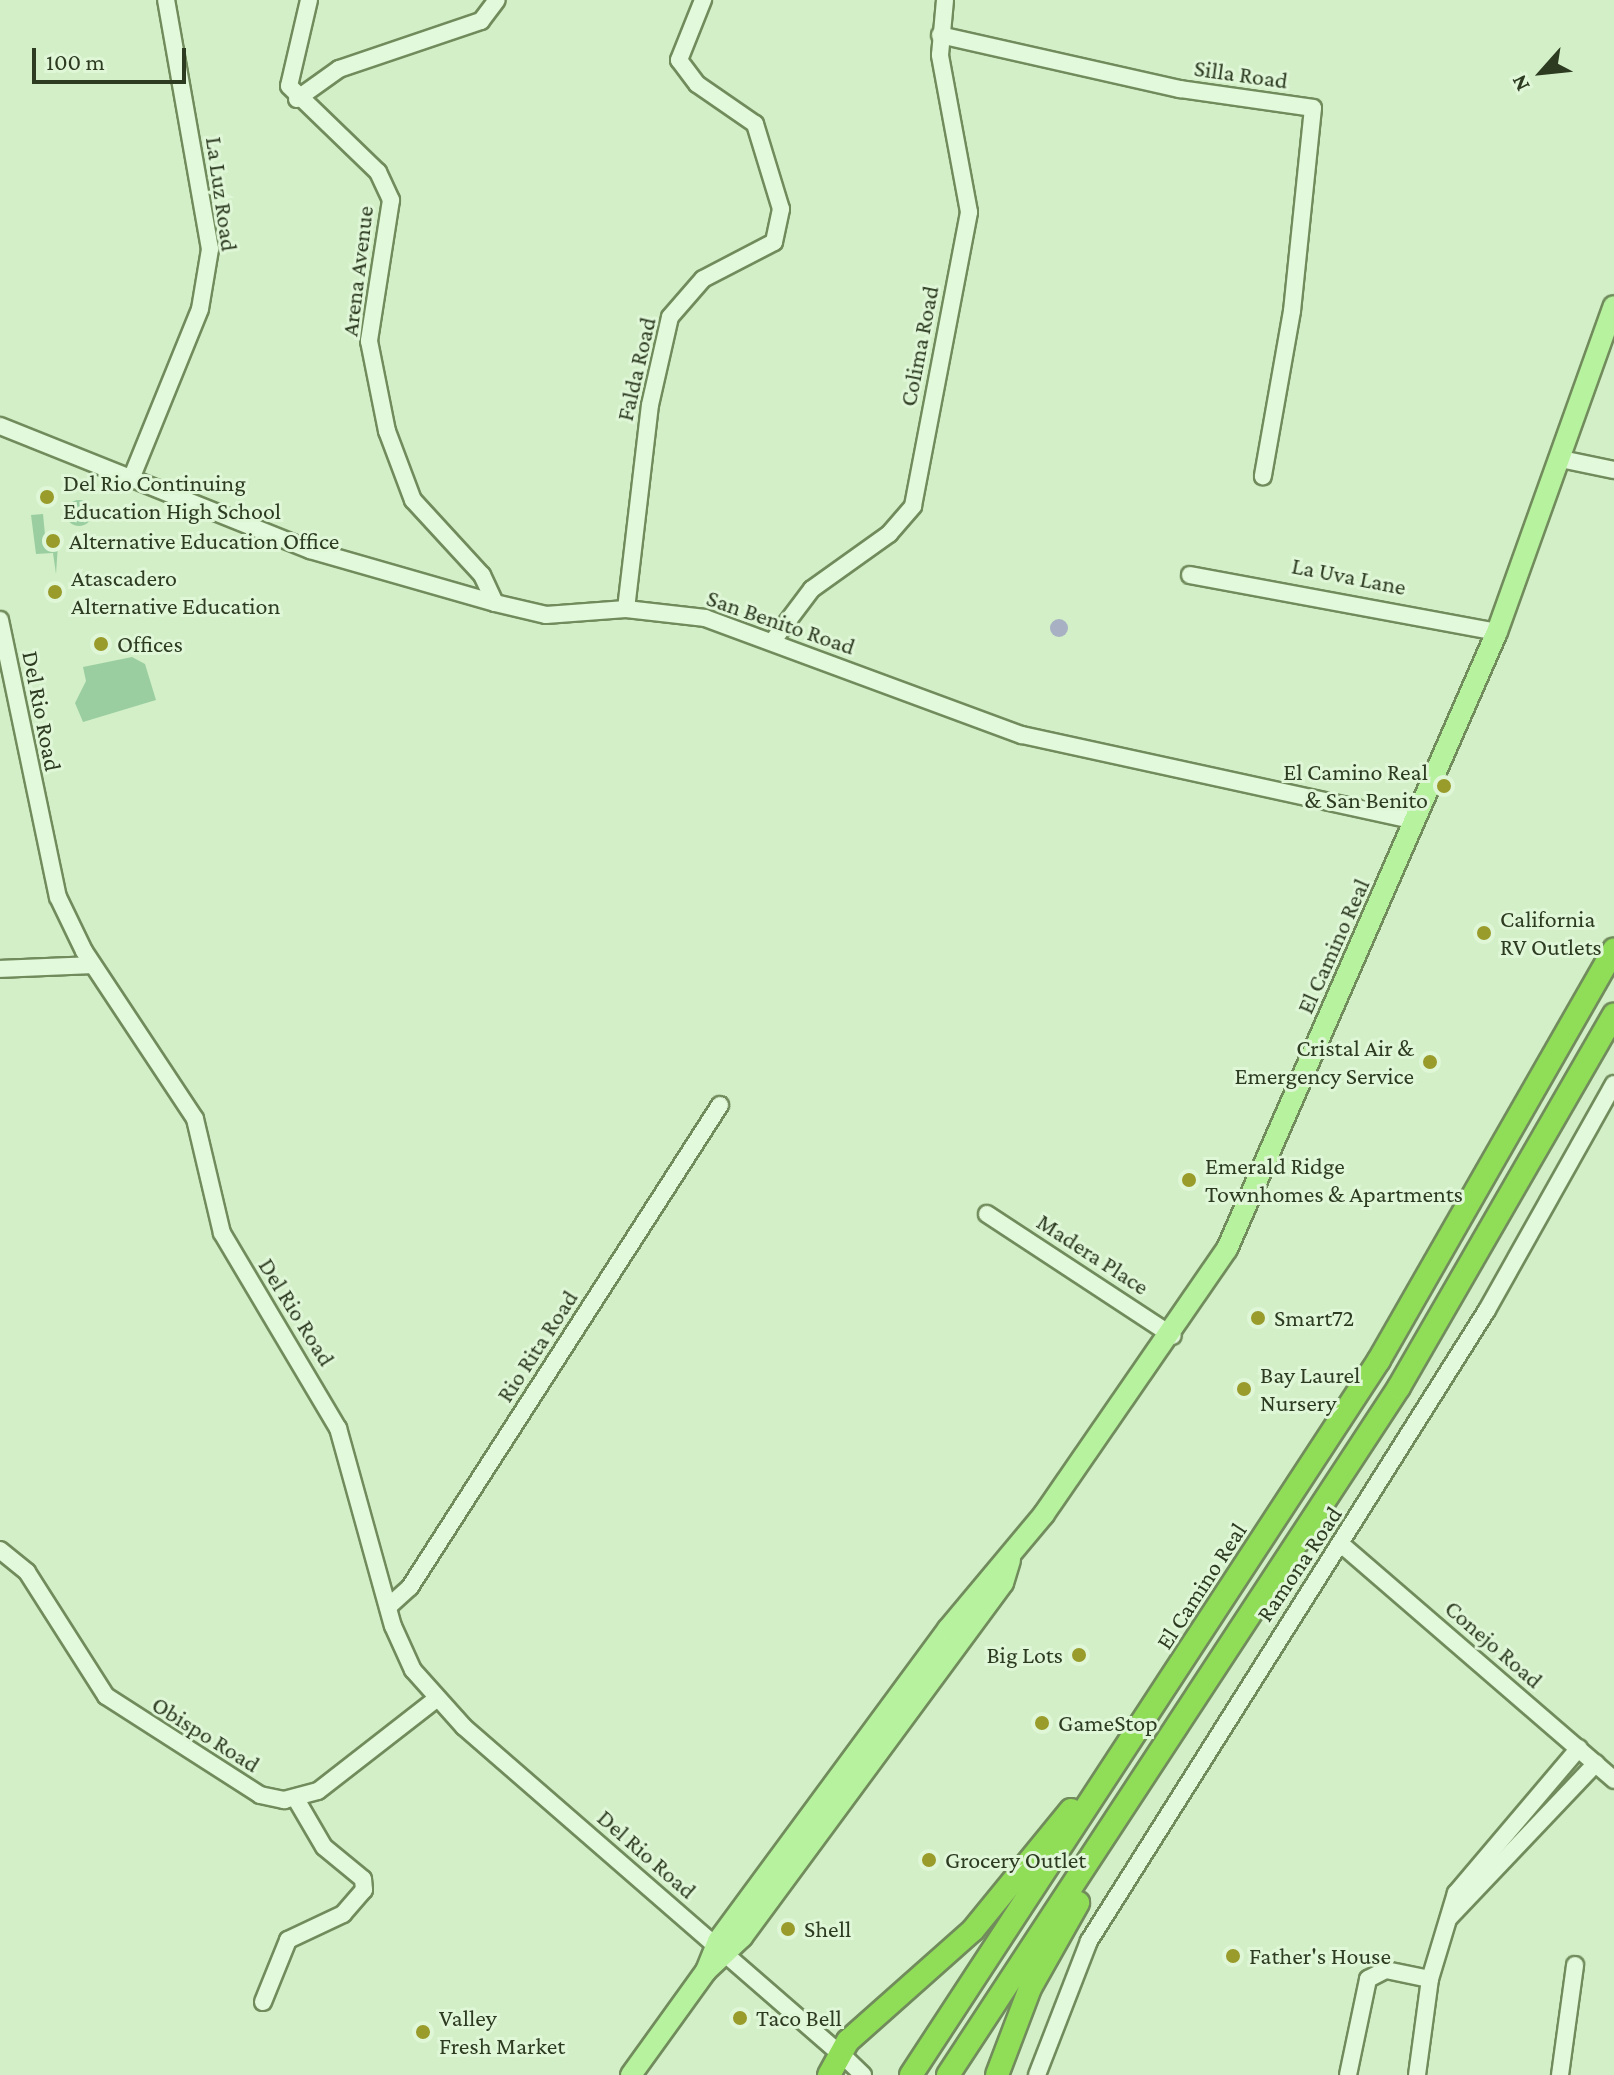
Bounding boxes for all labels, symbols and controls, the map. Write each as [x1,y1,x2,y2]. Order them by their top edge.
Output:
scale bar [36,32,190,82]
north arrow [1502,32,1582,112]
text: 100 m [46,48,105,75]
street label: Silla Road [1192,53,1290,95]
text: N [1506,71,1535,95]
street label: La Luz Road [200,135,244,253]
street label: Arena Avenue [335,204,379,338]
street label: Colima Road [893,283,945,409]
street label: Falda Road [610,314,662,424]
place label: Del Rio Continuing Education High School [63,469,281,525]
marker: Del Rio Continuing Education High School [38,488,56,506]
place label: Alternative Education Office [69,527,339,555]
marker: Alternative Education Office [44,532,62,550]
street label: La Uva Lane [1289,551,1409,601]
place label: Atascadero Alternative Education [71,564,280,620]
marker: Atascadero Alternative Education [46,583,64,601]
street label: San Benito Road [703,583,859,661]
place label: Offices [117,630,183,658]
marker: Offices [92,635,110,653]
street label: Del Rio Road [16,648,68,774]
place label: El Camino Real & San Benito [1283,758,1428,814]
marker: El Camino Real & San Benito [1435,777,1453,795]
street label: El Camino Real [1290,874,1376,1018]
place label: California RV Outlets [1500,905,1602,961]
marker: California RV Outlets [1475,924,1493,942]
place label: Cristal Air & Emergency Service [1234,1034,1414,1090]
marker: Cristal Air & Emergency Service [1421,1053,1439,1071]
place label: Emerald Ridge Townhomes & Apartments [1205,1152,1463,1208]
marker: Emerald Ridge Townhomes & Apartments [1180,1171,1198,1189]
street label: Madera Place [1032,1207,1154,1301]
street label: Del Rio Road [252,1253,342,1371]
street label: Rio Rita Road [490,1285,584,1407]
place label: Smart72 [1274,1304,1354,1332]
marker: Smart72 [1249,1309,1267,1327]
place label: Bay Laurel Nursery [1260,1361,1360,1417]
marker: Bay Laurel Nursery [1235,1380,1253,1398]
street label: Ramona Road [1250,1501,1348,1627]
street label: El Camino Real [1149,1517,1253,1655]
street label: Conejo Road [1439,1594,1549,1694]
place label: Big Lots [986,1641,1063,1669]
marker: Big Lots [1070,1646,1088,1664]
street label: Obispo Road [147,1690,265,1778]
place label: GameStop [1058,1709,1158,1737]
marker: GameStop [1033,1714,1051,1732]
street label: Del Rio Road [592,1803,702,1905]
place label: Grocery Outlet [945,1846,1086,1874]
marker: Grocery Outlet [920,1851,938,1869]
place label: Shell [804,1915,851,1943]
marker: Shell [779,1920,797,1938]
place label: Father's House [1249,1942,1391,1970]
marker: Father's House [1224,1947,1242,1965]
place label: Valley Fresh Market [439,2004,565,2060]
place label: Taco Bell [756,2004,842,2032]
marker: Taco Bell [731,2009,749,2027]
marker: Valley Fresh Market [414,2023,432,2041]

